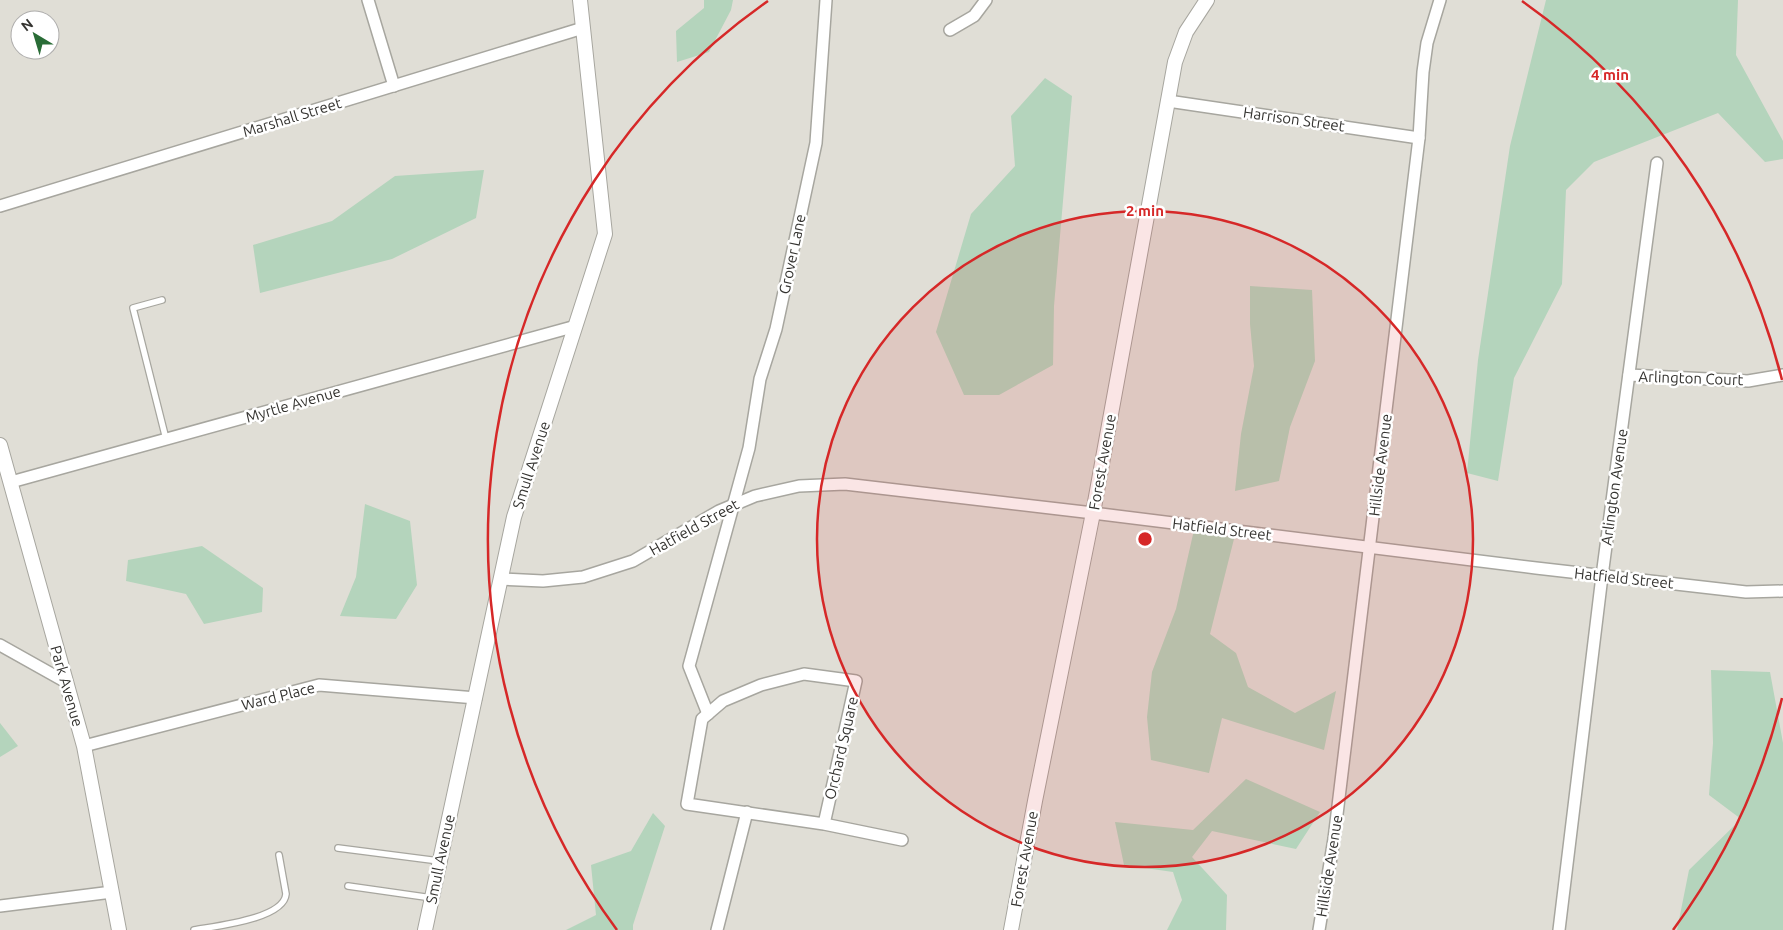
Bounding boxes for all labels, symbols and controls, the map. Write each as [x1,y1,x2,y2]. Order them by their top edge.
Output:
north arrow [10,10,60,60]
text: N [18,15,36,34]
text: 4 min [1591,66,1629,83]
street label: Marshall Street [241,94,344,140]
street label: Harrison Street [1242,103,1346,135]
text: 2 min [1126,202,1164,219]
street label: Grover Lane [775,212,809,296]
street label: Arlington Court [1638,368,1744,388]
street label: Myrtle Avenue [244,382,342,426]
street label: Forest Avenue [1085,413,1119,511]
street label: Hillside Avenue [1365,413,1395,517]
street label: Smull Avenue [509,419,553,511]
street label: Arlington Avenue [1597,428,1631,546]
street label: Hatfield Street [646,495,742,559]
street label: Hatfield Street [1171,514,1273,544]
centre of rings [1136,530,1154,548]
street label: Hatfield Street [1574,564,1675,592]
street label: Park Avenue [47,643,87,729]
street label: Ward Place [240,679,316,713]
street label: Orchard Square [821,695,861,801]
street label: Forest Avenue [1007,810,1041,908]
street label: Smull Avenue [422,813,458,905]
street label: Hillside Avenue [1313,814,1345,918]

